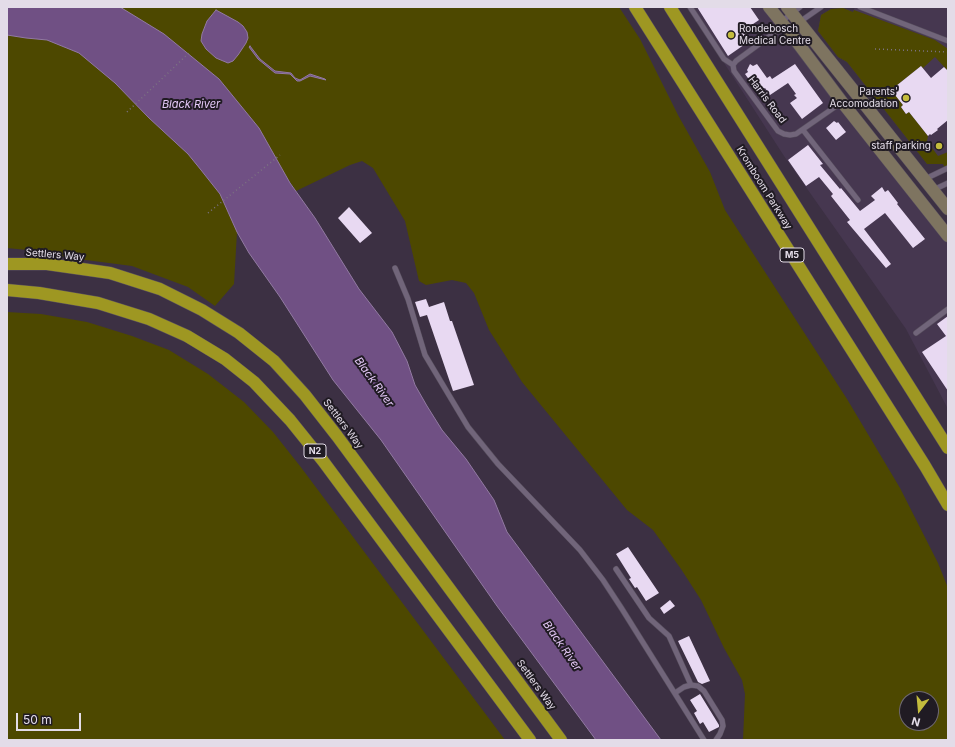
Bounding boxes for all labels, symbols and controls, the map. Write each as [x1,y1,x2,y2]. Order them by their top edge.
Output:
place label: Rondebosch Medical Centre [739,23,811,46]
marker: Rondebosch Medical Centre [726,30,736,40]
street label: Harris Road [746,74,788,126]
place label: Parents' Accomodation [830,86,898,110]
marker: Parents' Accomodation [901,93,911,103]
water label: Black River [162,98,220,112]
place label: staff parking [871,140,931,152]
marker: staff parking [934,141,944,151]
street label: Kromboom Parkway [734,144,794,232]
street label: Settlers Way [25,246,85,264]
road number: M5 [780,248,804,262]
water label: Black River [352,355,396,409]
street label: Settlers Way [320,397,366,451]
road number: N2 [304,444,326,458]
water label: Black River [540,618,584,674]
street label: Settlers Way [514,658,558,712]
north arrow [899,691,939,731]
scale bar [18,705,83,731]
text: 50 m [23,712,52,727]
text: N [910,714,922,729]

